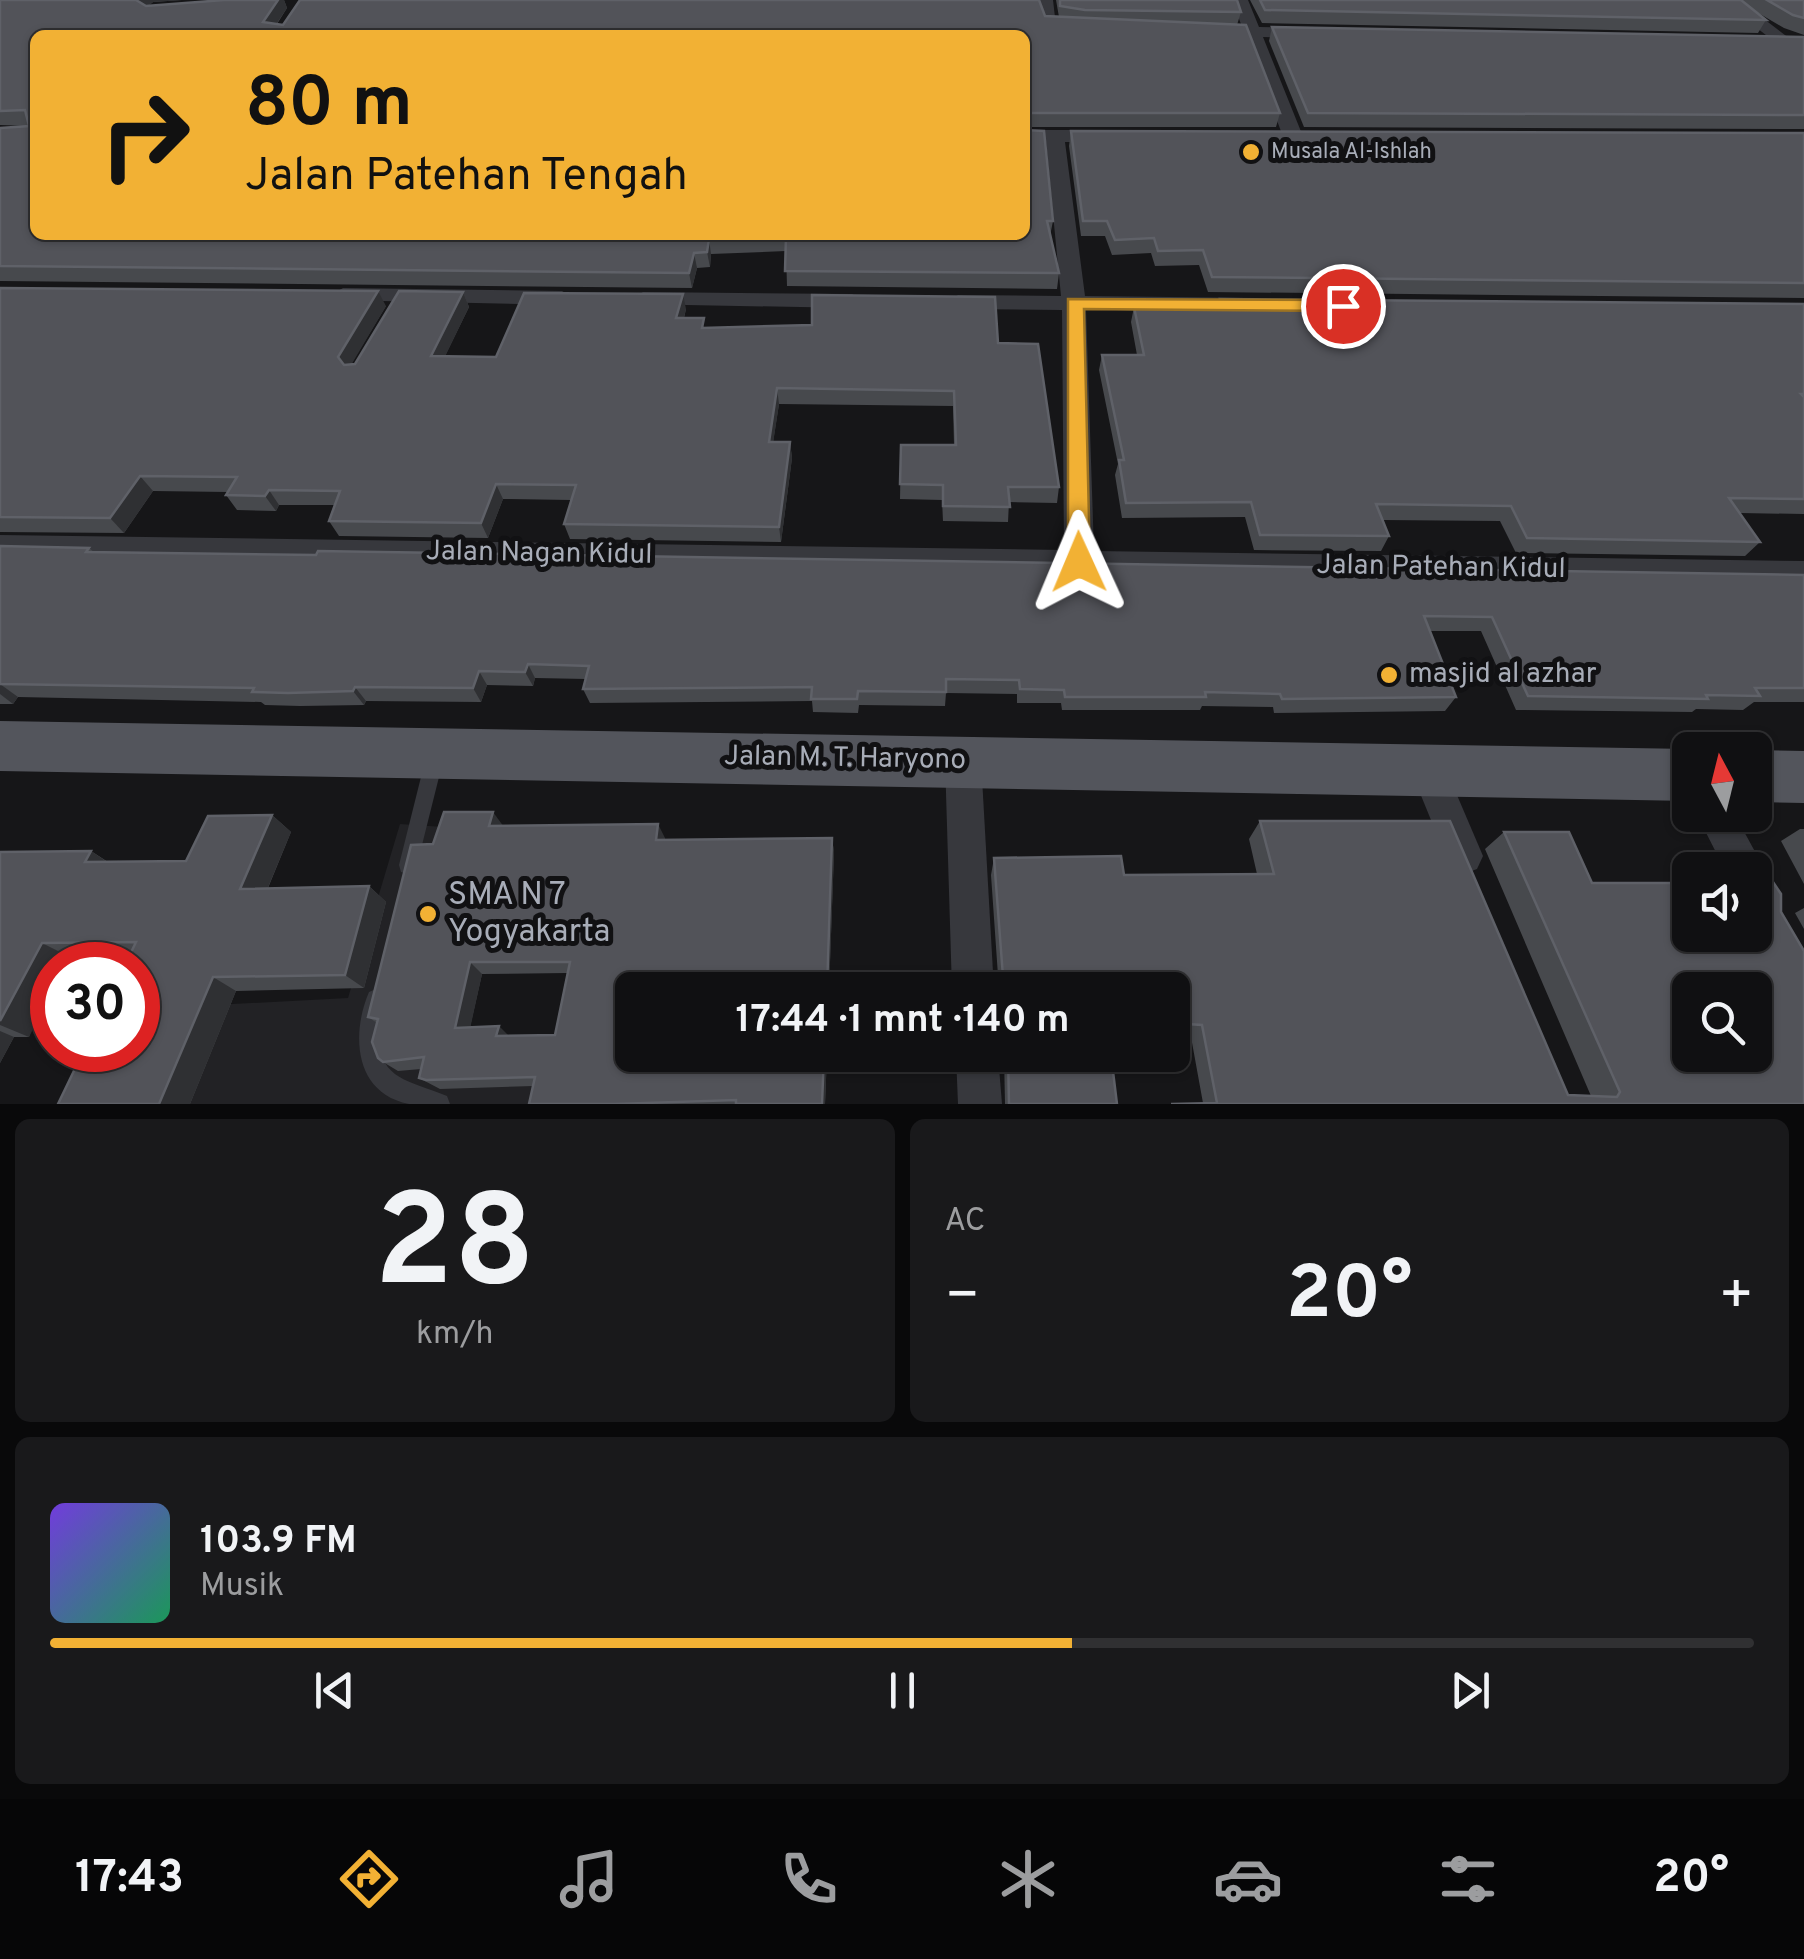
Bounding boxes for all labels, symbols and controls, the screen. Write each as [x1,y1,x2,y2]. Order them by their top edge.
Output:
text: 80 m [245,62,413,151]
icon: right [80,70,210,200]
place label: Musala Al-Ishlah [1271,139,1432,166]
marker: Musala Al-Ishlah [1240,141,1262,163]
text: Jalan Patehan Tengah [245,149,688,206]
pin [1301,264,1386,349]
icon: arrive [1316,279,1371,334]
position arrow [1027,510,1131,614]
street label: Jalan Nagan Kidul [425,534,653,574]
street label: Jalan Patehan Kidul [1316,548,1566,588]
place label: masjid al azhar [1409,657,1597,693]
marker: masjid al azhar [1378,664,1400,686]
north arrow [1672,732,1772,832]
map controls [1672,732,1772,1072]
street label: Jalan M. T. Haryono [724,739,966,779]
button: sound [1672,852,1772,952]
place label: SMA N 7 Yogyakarta [448,876,610,953]
marker: SMA N 7 Yogyakarta [417,903,439,925]
speed limit sign: 30 [30,942,160,1072]
button: search [1672,972,1772,1072]
text: 17:44 · 1 mnt · 140 m [735,997,1070,1046]
text: 28 [374,1167,535,1332]
text: AC [945,1202,986,1242]
text: 20° [1286,1250,1412,1345]
text: − [945,1263,980,1333]
text: + [1719,1263,1754,1333]
text: km/h [416,1315,494,1355]
text: 103.9 FM [200,1518,357,1567]
text: Musik [200,1567,284,1607]
icon: previous [307,1663,362,1718]
icon: pause [875,1663,930,1718]
icon: next [1443,1663,1498,1718]
icon: directions [334,1844,404,1914]
icon: music [554,1844,624,1914]
icon: phone [774,1844,844,1914]
icon: climate [993,1844,1063,1914]
icon: car [1213,1844,1283,1914]
icon: filters [1433,1844,1503,1914]
text: 17:43 [75,1851,184,1908]
text: 20° [1653,1851,1729,1908]

